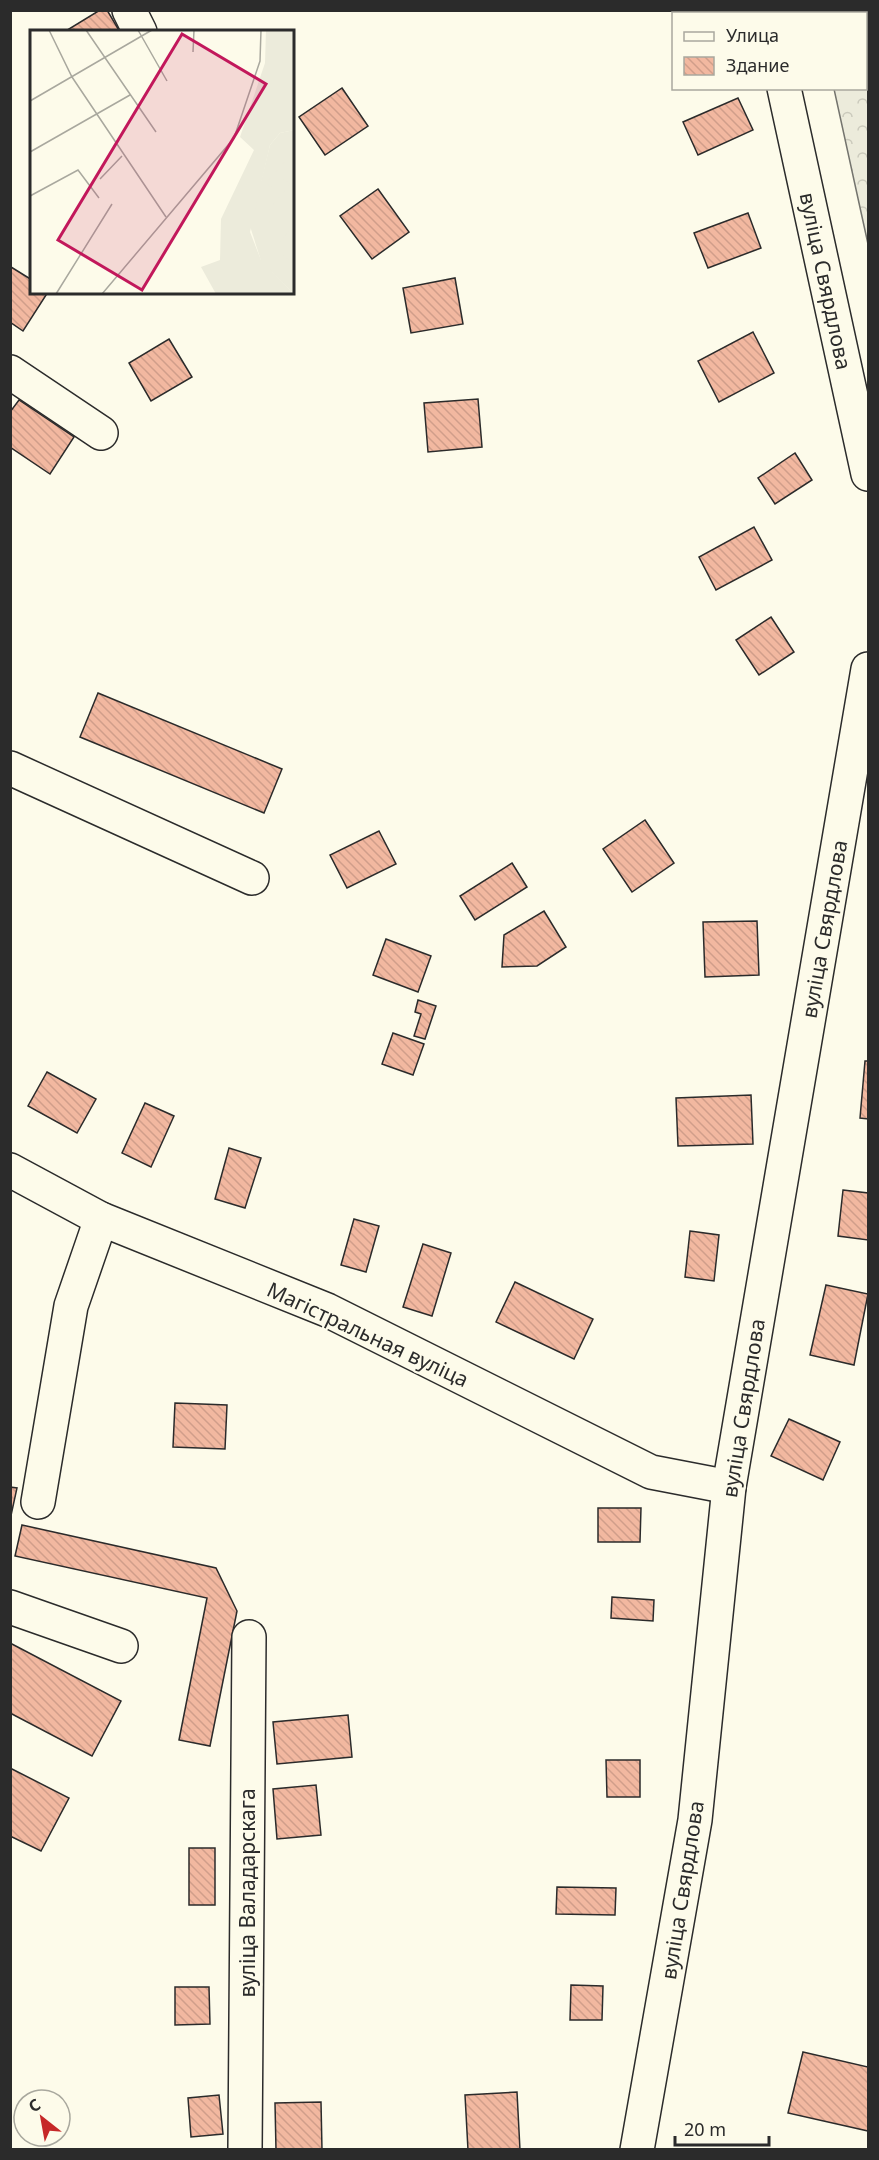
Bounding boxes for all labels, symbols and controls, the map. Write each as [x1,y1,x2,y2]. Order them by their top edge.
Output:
legend [672,12,867,90]
text: Улица [726,23,779,47]
inset map [30,30,294,294]
text: Здание [726,53,790,77]
street label: вуліца Свярдлова [794,190,858,372]
street label: вуліца Свярдлова [795,838,853,1020]
street label: Магістральная вуліца [263,1275,473,1393]
street label: вуліца Свярдлова [715,1317,771,1499]
street label: вуліца Валадарскага [233,1788,261,1998]
street label: вуліца Свярдлова [654,1799,710,1981]
north arrow [12,2088,72,2148]
text: С [24,2093,44,2117]
scale bar [675,2109,770,2147]
text: 20 m [684,2117,726,2141]

